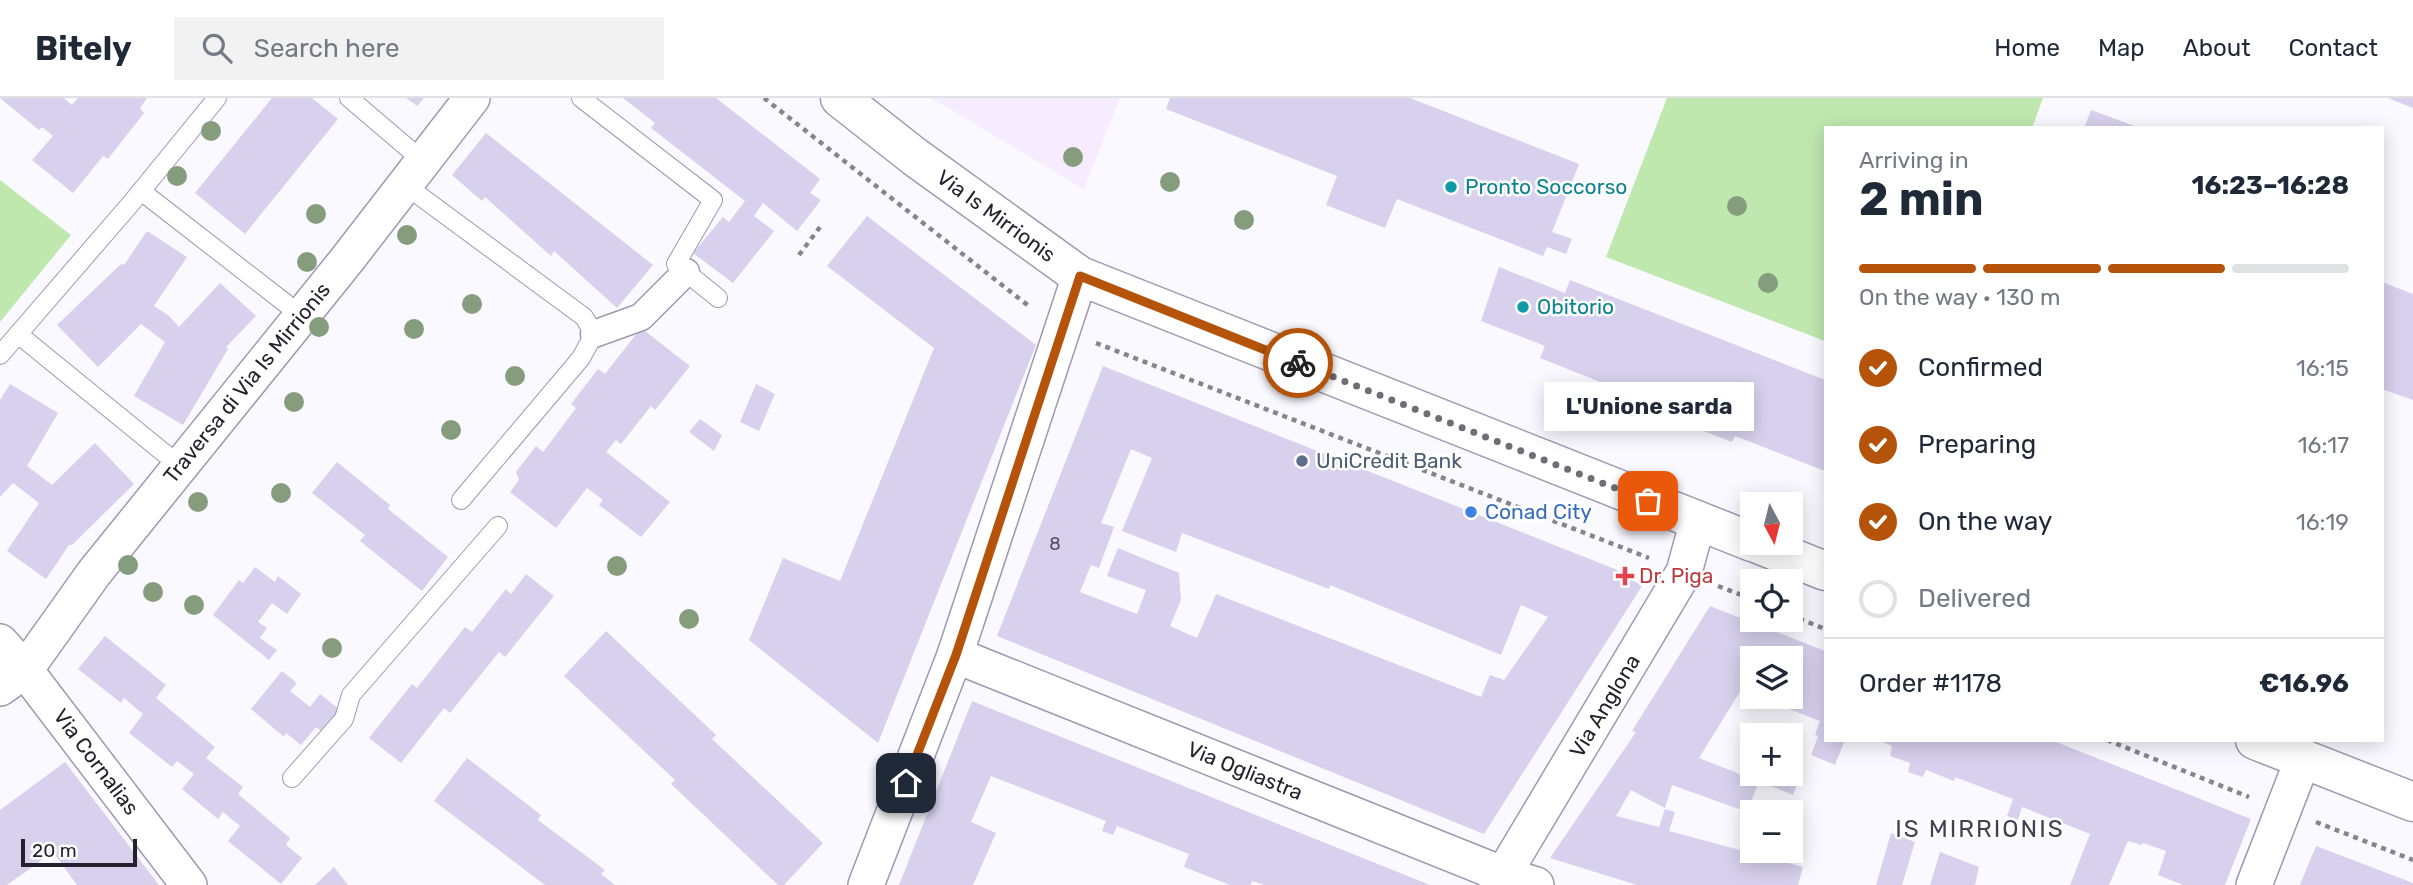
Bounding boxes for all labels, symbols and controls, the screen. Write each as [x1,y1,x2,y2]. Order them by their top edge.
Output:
search box [174,17,664,80]
text: Bitely [35,29,132,68]
icon: search [198,29,236,67]
text: Search here [254,33,400,64]
text: Home [1994,34,2060,62]
text: Map [2098,34,2145,62]
text: About [2183,34,2251,62]
text: Contact [2289,34,2378,62]
text: Arriving in [1859,146,1969,174]
street label: Via Is Mirrionis [932,164,1060,267]
text: 16:23–16:28 [2192,170,2349,201]
text: 2 min [1859,172,1984,227]
place label: Pronto Soccorso [1465,174,1627,199]
marker: Pronto Soccorso [1443,179,1459,195]
street label: Traversa di Via Is Mirrionis [158,277,335,488]
text: On the way · 130 m [1859,283,2060,311]
place label: Obitorio [1537,294,1614,319]
marker: Obitorio [1515,299,1531,315]
courier [1263,328,1333,398]
icon: bike [1279,344,1317,382]
icon: check [1859,349,1897,387]
text: Confirmed [1918,352,2043,383]
text: 16:15 [2296,354,2349,382]
callout: L'Unione sarda [1543,382,1753,431]
text: L'Unione sarda [1566,392,1732,420]
icon: check [1859,426,1897,464]
text: Preparing [1918,429,2036,460]
text: 16:17 [2298,431,2349,459]
place label: UniCredit Bank [1316,448,1462,473]
marker: UniCredit Bank [1294,453,1310,469]
pin [1618,471,1678,531]
icon: bag [1629,482,1667,520]
north arrow [1740,492,1802,555]
map controls [1740,492,1803,863]
place label: Conad City [1485,499,1592,524]
icon: check [1859,503,1897,541]
marker: Conad City [1463,504,1479,520]
text: On the way [1918,506,2052,537]
text: 16:19 [2296,508,2349,536]
house number: 8 [1049,533,1061,555]
place label: Dr. Piga [1639,563,1713,588]
marker: Dr. Piga [1617,568,1633,584]
button: locate [1740,569,1803,632]
text: Delivered [1918,583,2031,614]
button: layers [1740,646,1803,709]
street label: Via Anglona [1564,650,1645,762]
text: Order #1178 [1859,668,2002,699]
text: €16.96 [2259,668,2349,699]
street label: Via Cornalias [48,704,144,820]
button: + [1740,723,1803,786]
street label: Via Ogliastra [1184,736,1307,805]
pin [876,753,936,813]
icon: home [887,764,925,802]
button: − [1740,800,1803,863]
district label: IS MIRRIONIS [1895,815,2065,843]
scale bar [21,836,136,868]
text: 20 m [32,839,77,862]

